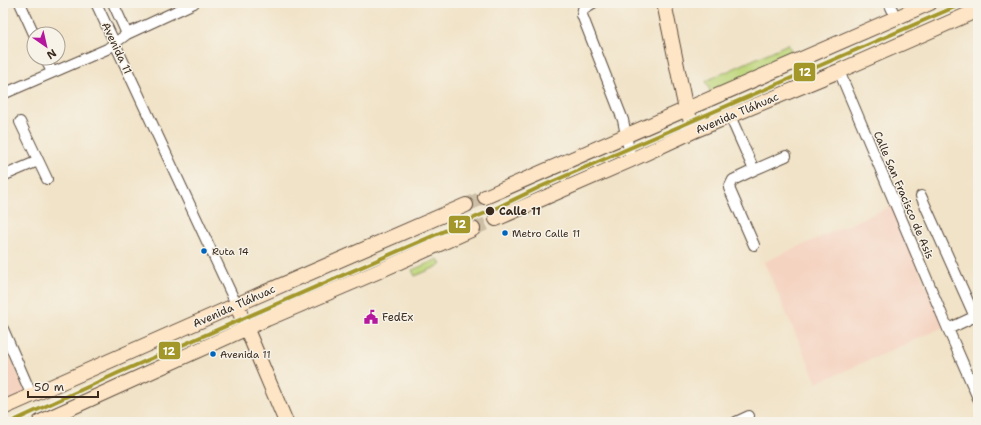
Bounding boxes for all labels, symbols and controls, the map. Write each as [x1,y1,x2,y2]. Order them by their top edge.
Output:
street label: Avenida 11 [98,20,135,77]
north arrow [26,26,66,66]
text: N [43,45,59,63]
line badge: 12 [793,62,816,82]
text: 12 [799,65,811,80]
street label: Avenida Tláhuac [693,89,781,138]
street label: Calle San Fracisco de Asis [870,129,937,261]
place label: Calle 11 [499,204,541,219]
marker: Calle 11 [484,205,496,217]
line badge: 12 [448,215,471,234]
text: 12 [454,217,466,232]
place label: Metro Calle 11 [512,227,580,240]
marker: Metro Calle 11 [500,228,510,238]
place label: Ruta 14 [212,245,249,258]
marker: Ruta 14 [199,246,209,256]
street label: Avenida Tláhuac [191,281,278,331]
public building icon: FedEx [363,309,379,325]
place label: FedEx [382,310,413,325]
line badge: 12 [158,341,181,360]
text: 12 [163,344,175,359]
place label: Avenida 11 [220,348,271,361]
marker: Avenida 11 [208,349,218,359]
scale bar [28,373,98,399]
text: 50 m [34,379,64,395]

